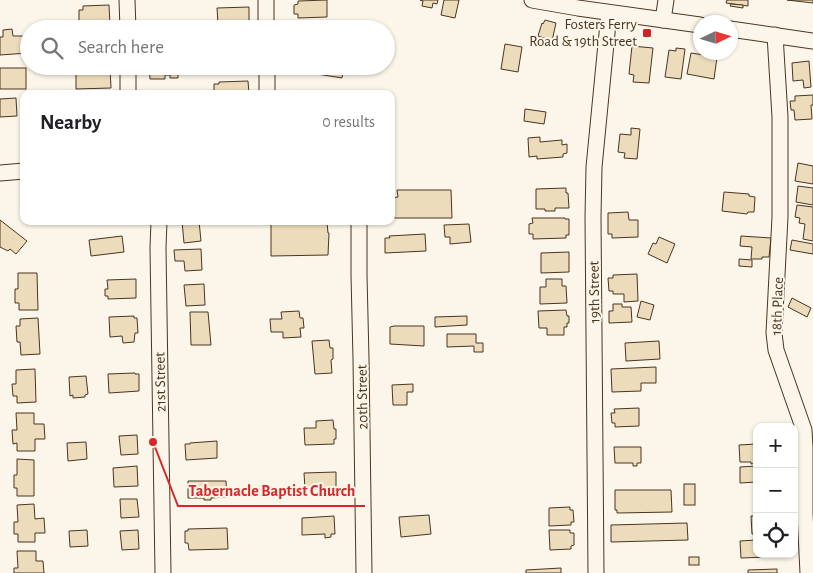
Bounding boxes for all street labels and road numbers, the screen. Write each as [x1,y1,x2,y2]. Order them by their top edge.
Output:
street label: 19th Street [586,260,603,323]
street label: 18th Place [769,276,786,335]
street label: 21st Street [152,352,169,412]
street label: 20th Street [354,364,371,430]

